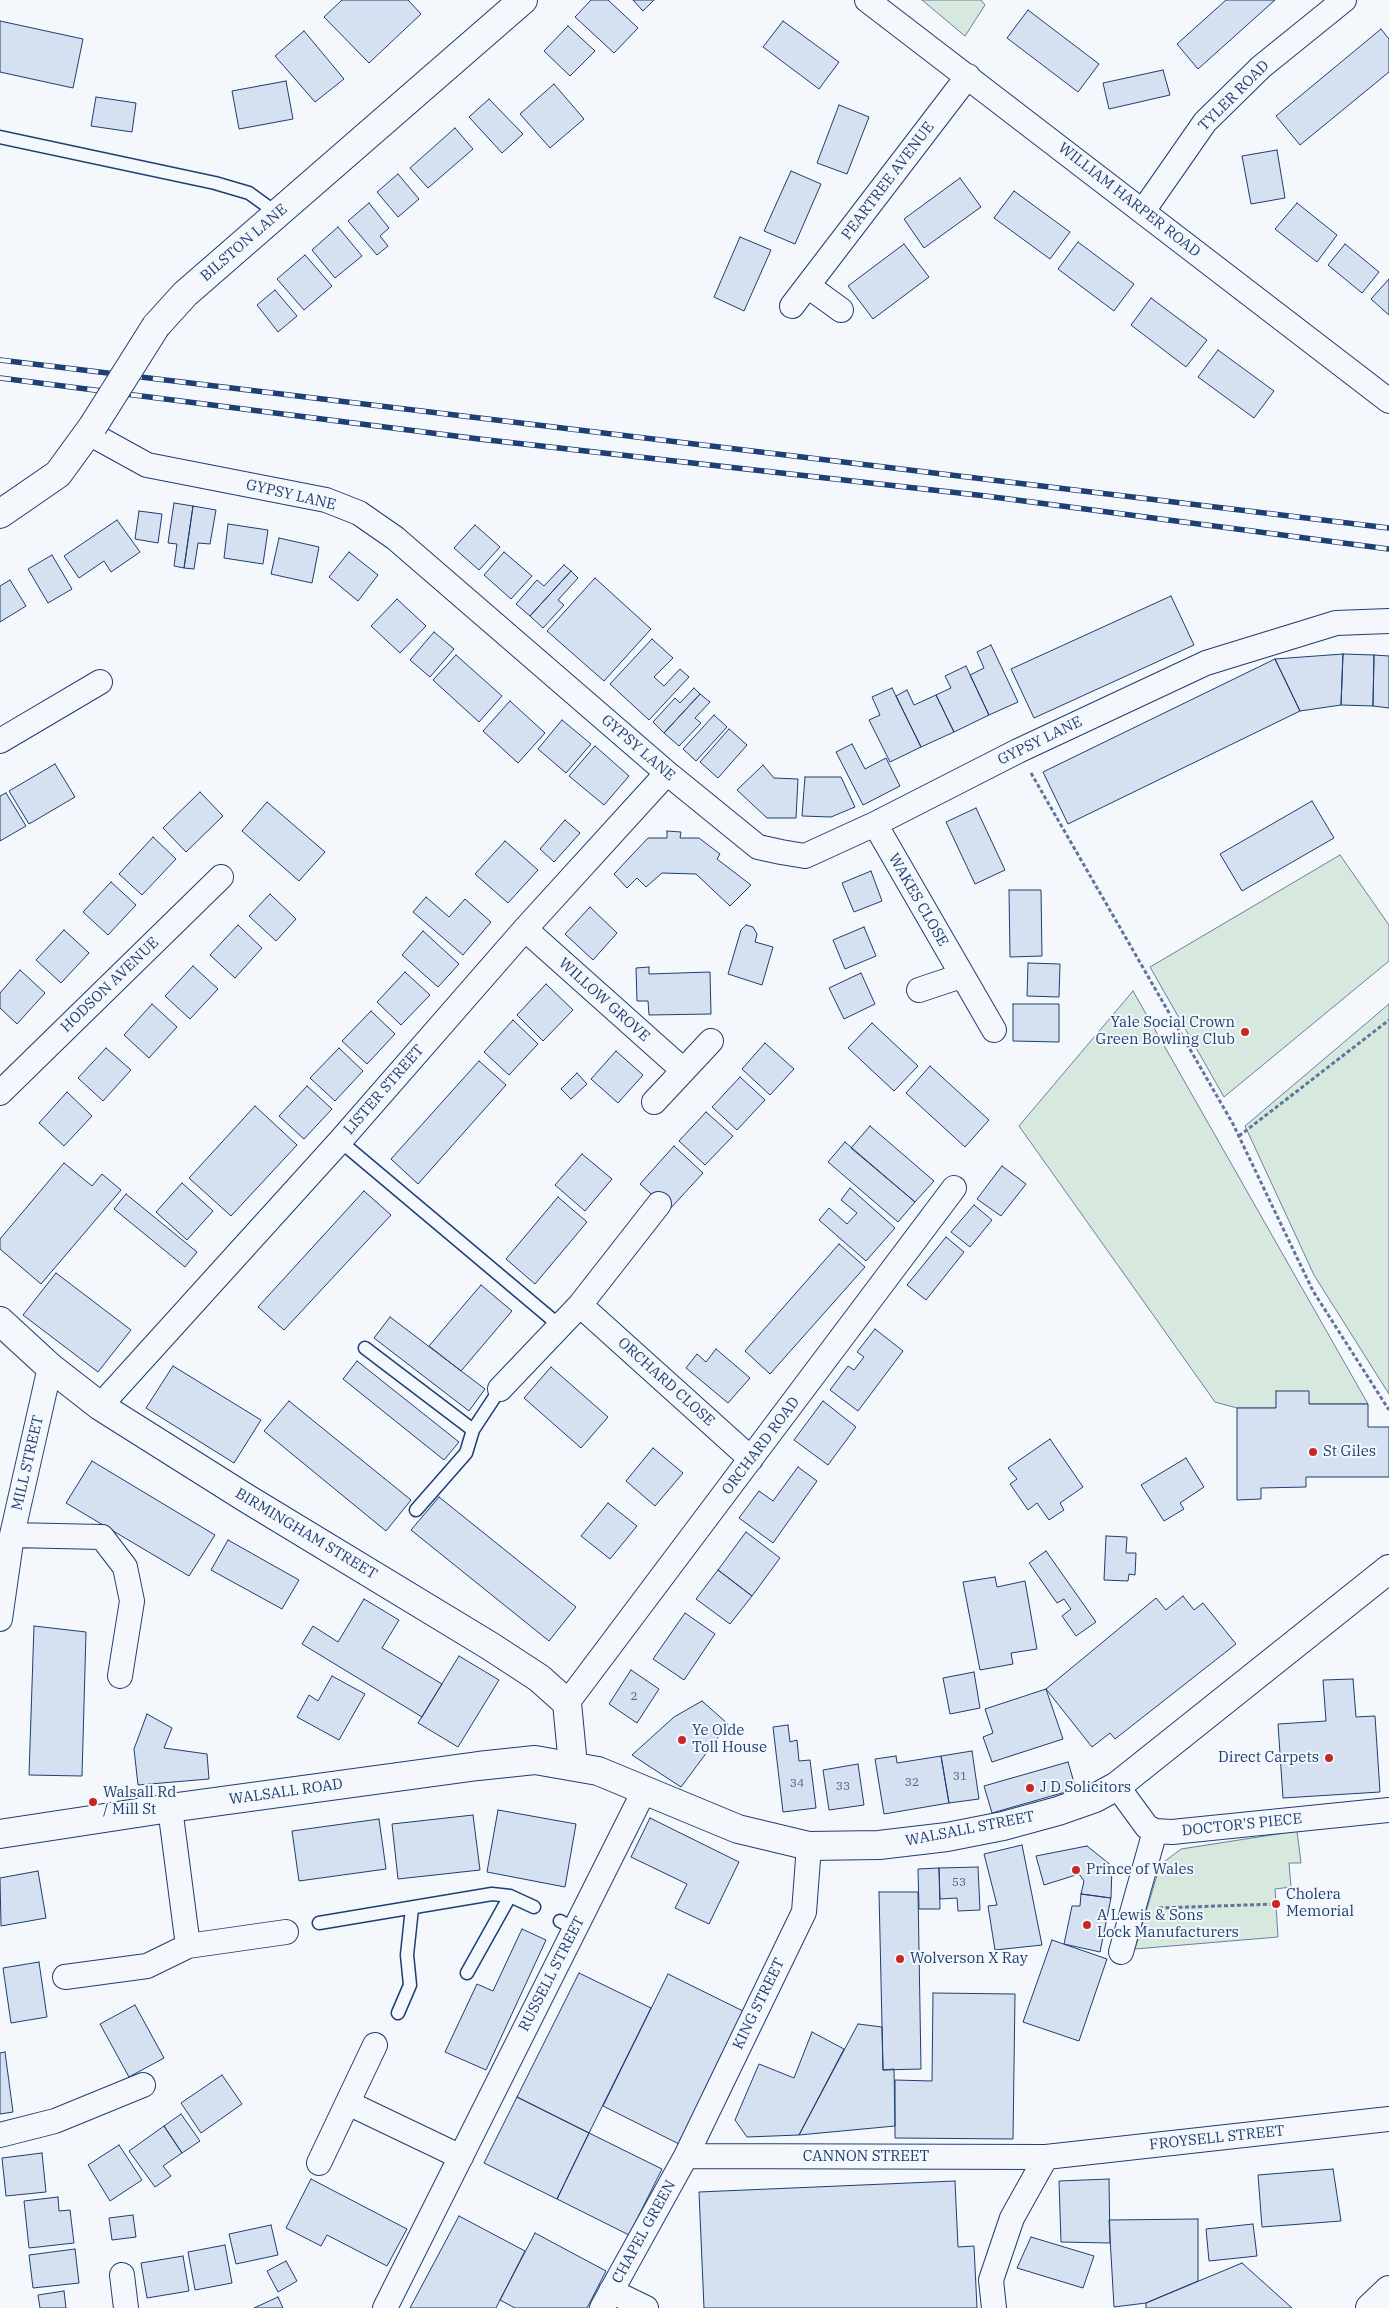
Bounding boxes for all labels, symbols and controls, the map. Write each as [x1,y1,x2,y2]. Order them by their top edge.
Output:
street label: TYLER ROAD [1195,57,1273,135]
street label: PEARTREE AVENUE [838,118,938,244]
street label: WILLIAM HARPER ROAD [1054,139,1204,261]
street label: BILSTON LANE [197,200,291,286]
street label: GYPSY LANE [244,476,338,514]
street label: GYPSY LANE [597,711,679,785]
street label: GYPSY LANE [995,713,1085,769]
street label: WAKES CLOSE [884,850,952,950]
street label: HODSON AVENUE [57,934,163,1036]
street label: WILLOW GROVE [555,954,653,1046]
place label: Yale Social Crown Green Bowling Club [1095,1014,1235,1049]
marker: Yale Social Crown Green Bowling Club [1239,1026,1251,1038]
street label: LISTER STREET [340,1041,428,1139]
street label: ORCHARD CLOSE [614,1334,718,1430]
street label: ORCHARD ROAD [718,1394,804,1498]
street label: MILL STREET [8,1414,48,1512]
place label: St Giles [1323,1443,1376,1461]
marker: St Giles [1307,1446,1319,1458]
street label: BIRMINGHAM STREET [232,1485,380,1583]
house number: 2 [630,1690,638,1704]
place label: Ye Olde Toll House [692,1722,767,1757]
marker: Ye Olde Toll House [676,1734,688,1746]
place label: Direct Carpets [1218,1749,1319,1767]
marker: Direct Carpets [1323,1752,1335,1764]
house number: 31 [953,1770,967,1784]
street label: WALSALL ROAD [228,1775,344,1809]
house number: 32 [905,1776,919,1790]
house number: 34 [790,1777,804,1791]
place label: J D Solicitors [1040,1779,1131,1797]
house number: 33 [836,1780,850,1794]
marker: J D Solicitors [1024,1782,1036,1794]
place label: Walsall Rd / Mill St [103,1784,176,1819]
marker: Walsall Rd / Mill St [87,1796,99,1808]
street label: WALSALL STREET [904,1808,1036,1850]
street label: DOCTOR'S PIECE [1181,1810,1303,1840]
place label: Prince of Wales [1086,1861,1194,1879]
marker: Prince of Wales [1070,1864,1082,1876]
house number: 53 [952,1876,966,1890]
place label: Cholera Memorial [1286,1886,1354,1921]
marker: Cholera Memorial [1270,1898,1282,1910]
place label: A Lewis & Sons Lock Manufacturers [1097,1907,1239,1942]
street label: RUSSELL STREET [515,1913,589,2035]
marker: A Lewis & Sons Lock Manufacturers [1081,1919,1093,1931]
place label: Wolverson X Ray [910,1950,1028,1968]
marker: Wolverson X Ray [894,1953,906,1965]
street label: KING STREET [729,1955,789,2053]
street label: FROYSELL STREET [1148,2122,1286,2154]
street label: CANNON STREET [803,2148,929,2166]
street label: CHAPEL GREEN [608,2177,680,2287]

